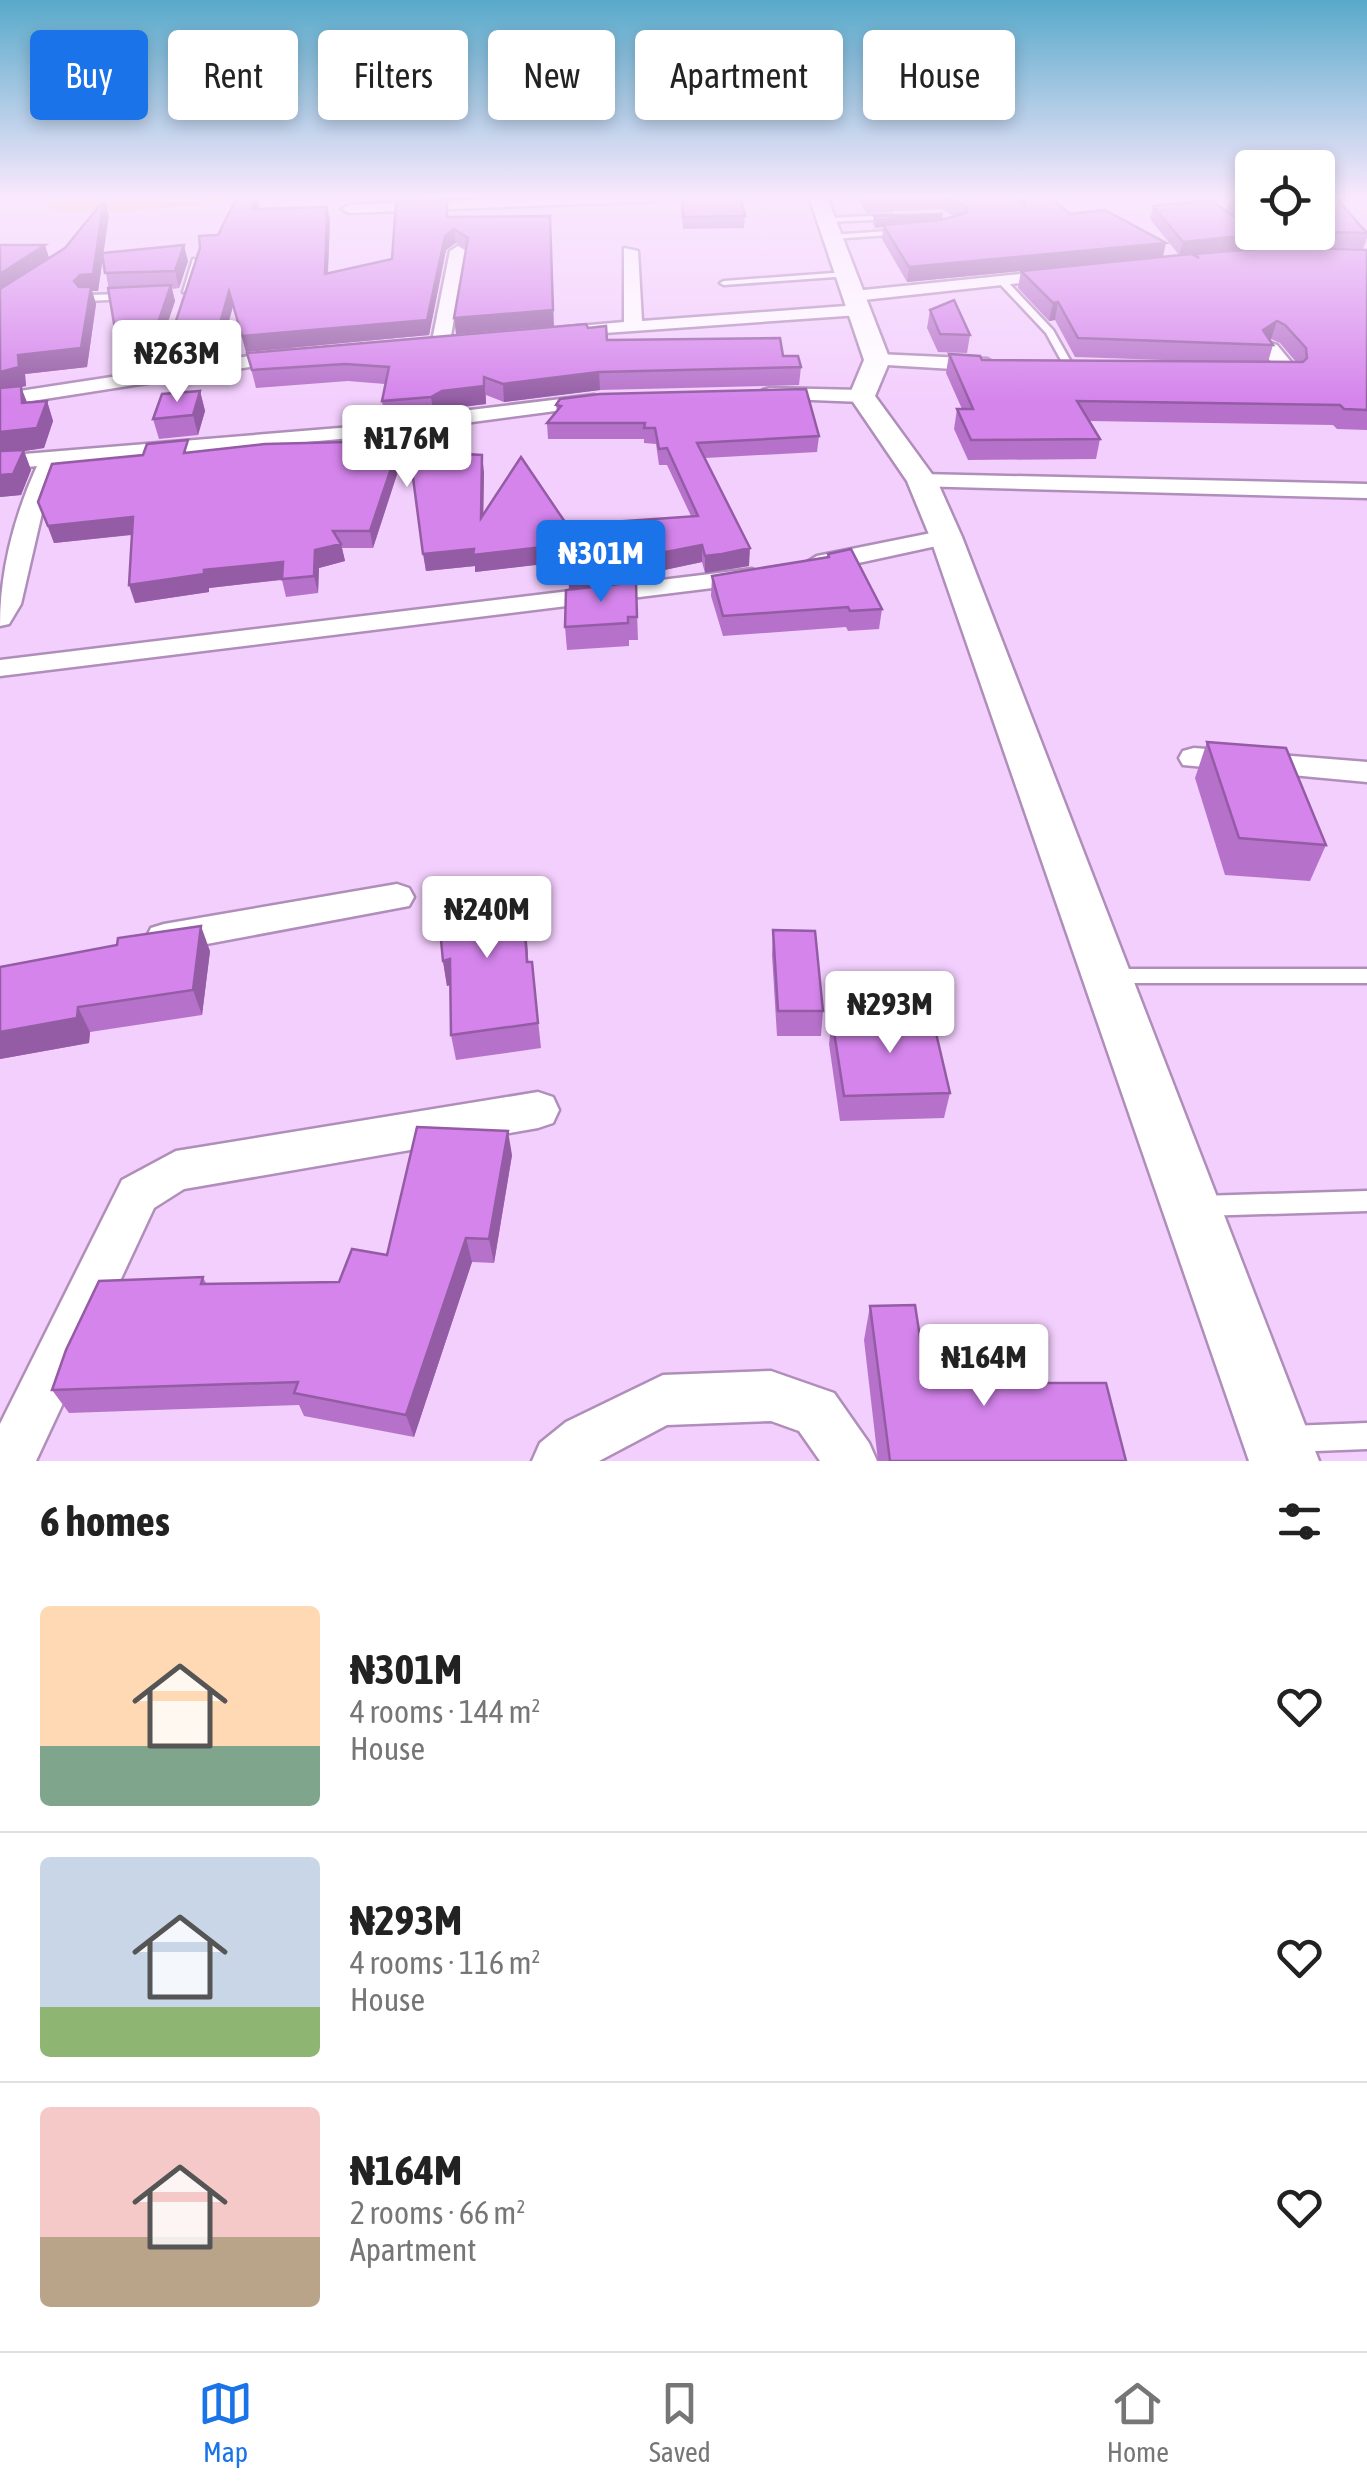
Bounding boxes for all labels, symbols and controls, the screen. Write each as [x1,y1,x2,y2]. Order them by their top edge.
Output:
chip: Buy [30,30,148,120]
chip: Rent [168,30,298,120]
chip: Filters [318,30,468,120]
chip: New [488,30,615,120]
chip: Apartment [635,30,843,120]
chip: House [863,30,1015,120]
map controls [1235,150,1335,250]
button: locate [1235,150,1335,250]
pin: ₦263M [107,320,247,405]
text: ₦263M [134,334,220,371]
pin: ₦176M [337,405,477,490]
text: ₦176M [364,419,450,456]
pin: ₦301M [531,520,671,605]
text: ₦301M [558,534,644,571]
pin: ₦240M [417,876,557,961]
text: ₦240M [444,890,530,927]
pin: ₦293M [820,971,960,1056]
text: ₦293M [847,985,933,1022]
pin: ₦164M [914,1324,1054,1409]
text: ₦164M [941,1338,1027,1375]
icon: filters [1272,1494,1327,1549]
text: 6 homes [40,1497,170,1545]
text: ₦301M [350,1645,462,1693]
icon: home [120,1646,240,1766]
icon: heart [1272,1679,1327,1734]
text: 4 rooms · 144 m² [350,1693,540,1730]
text: House [350,1730,425,1767]
text: ₦293M [350,1896,462,1944]
icon: home [120,1897,240,2017]
icon: heart [1272,1930,1327,1985]
text: 4 rooms · 116 m² [350,1944,540,1981]
text: House [350,1981,425,2018]
text: ₦164M [350,2146,462,2194]
icon: home [120,2147,240,2267]
icon: heart [1272,2180,1327,2235]
text: 2 rooms · 66 m² [350,2194,525,2231]
text: Apartment [350,2231,476,2268]
tab: Map [198,2376,253,2468]
tab: Saved [649,2376,711,2468]
tab: Home [1107,2376,1169,2468]

